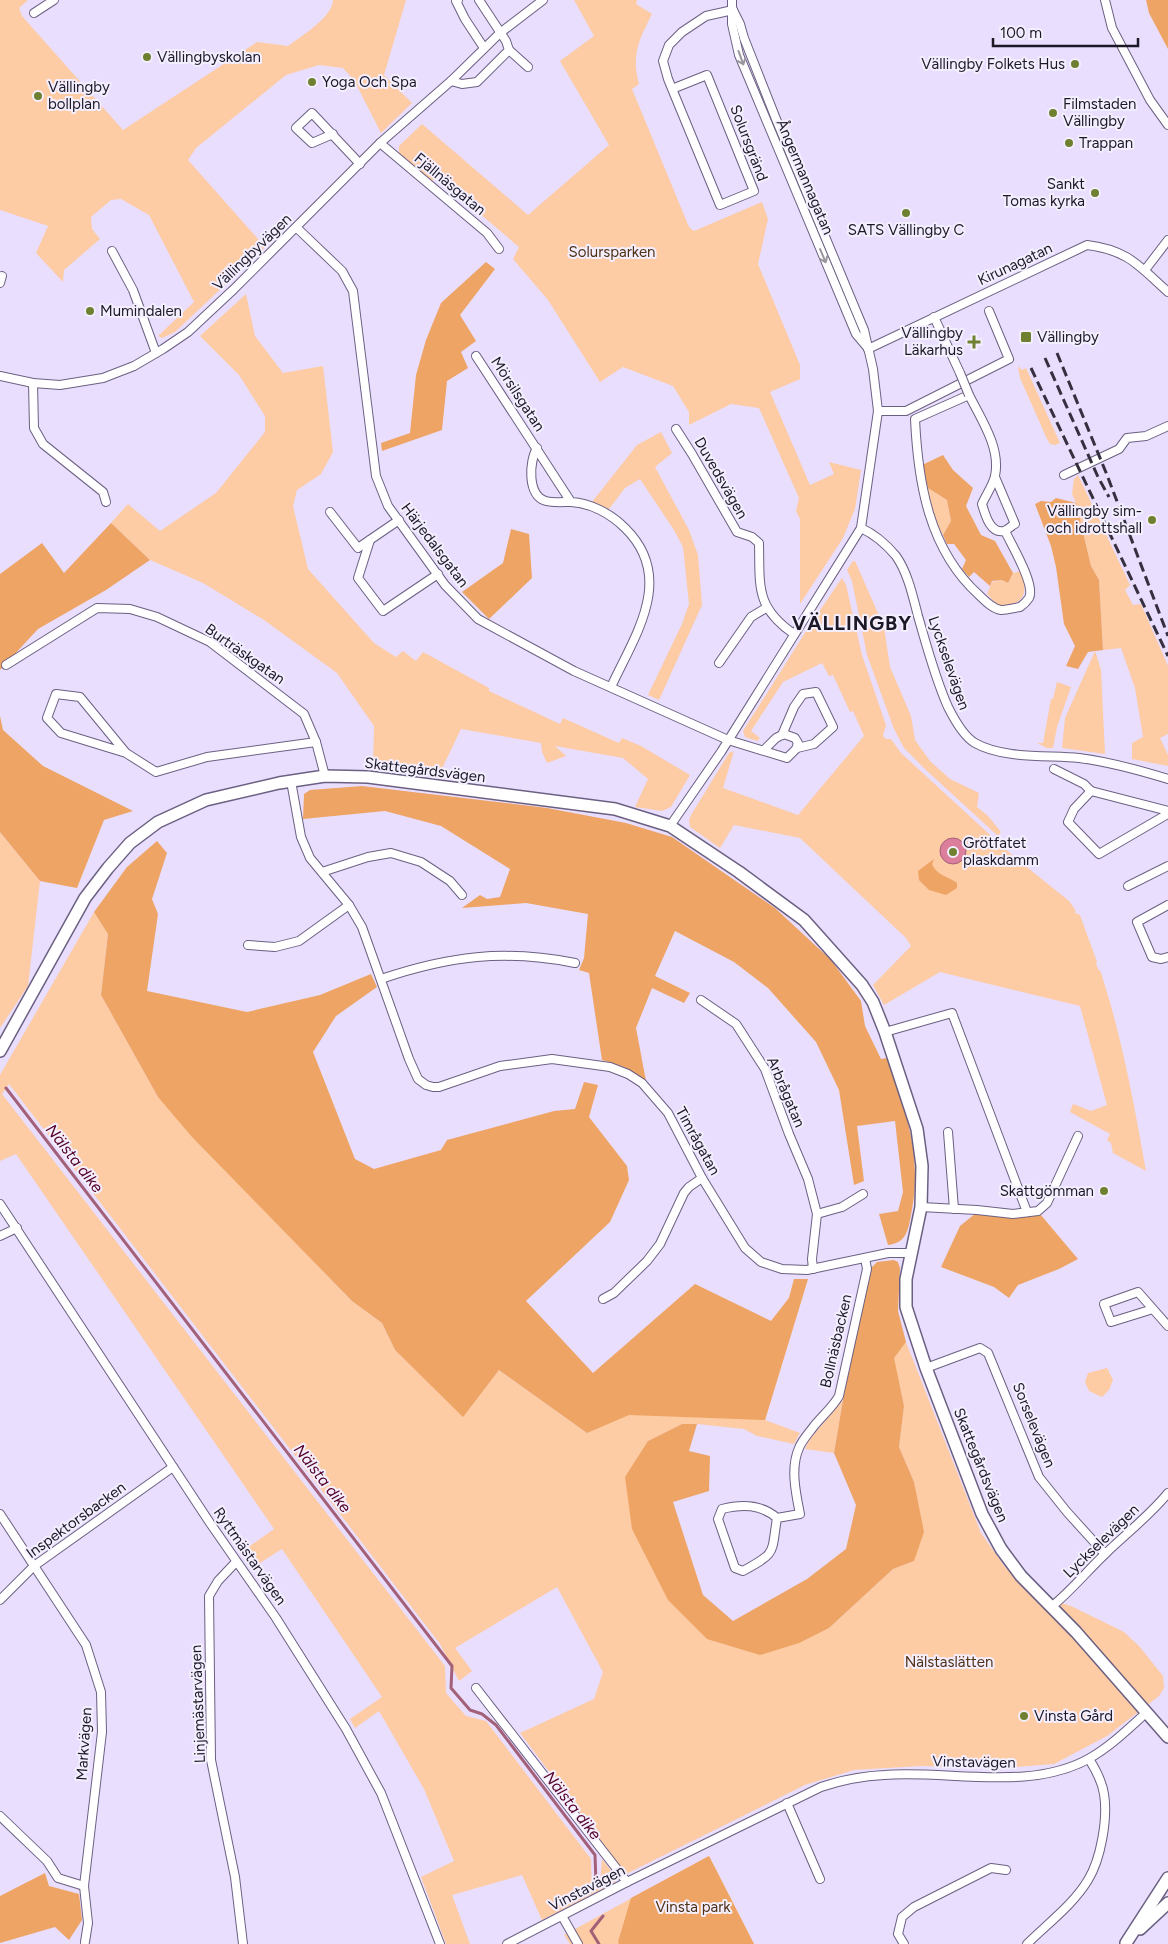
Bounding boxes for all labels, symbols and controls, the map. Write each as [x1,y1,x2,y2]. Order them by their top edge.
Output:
scale bar [993,15,1138,47]
text: 100 m [1000,24,1042,42]
place label: Vällingbyskolan [157,48,261,66]
one-way arrow [737,49,746,65]
marker: Vällingbyskolan [141,51,153,63]
place label: Vällingby Folkets Hus [921,55,1065,73]
marker: Vällingby Folkets Hus [1069,58,1081,70]
place label: Yoga Och Spa [322,73,417,91]
marker: Yoga Och Spa [306,76,318,88]
place label: Vällingby bollplan [48,78,110,113]
marker: Vällingby bollplan [32,90,44,102]
place label: Filmstaden Vällingby [1063,95,1136,130]
street label: Solursgränd [726,102,772,184]
marker: Filmstaden Vällingby [1047,107,1059,119]
street label: Ångermannagatan [773,117,837,237]
place label: Trappan [1079,134,1133,152]
marker: Trappan [1063,137,1075,149]
street label: Fjällnäsgatan [411,149,489,219]
place label: Sankt Tomas kyrka [1003,175,1085,210]
marker: Sankt Tomas kyrka [1089,187,1101,199]
marker: SATS Vällingby C [900,207,912,219]
street label: Vällingbyvägen [209,210,295,294]
place label: SATS Vällingby C [848,221,965,239]
street label: Kirunagatan [975,239,1055,289]
park label: Solursparken [569,243,655,261]
one-way arrow [819,248,828,263]
place label: Mumindalen [100,302,182,320]
marker: Mumindalen [84,305,96,317]
place label: Vällingby Läkarhus [901,324,963,359]
place label: Vällingby [1037,328,1099,346]
marker: Vällingby [1019,330,1033,344]
marker: Vällingby Läkarhus [967,335,981,349]
street label: Mörsilsgatan [487,353,549,435]
street label: Duvedsvägen [690,434,752,522]
street label: Härjedalsgatan [397,499,473,591]
place label: Vällingby sim- och idrottshall [1046,502,1142,537]
marker: Vällingby sim- och idrottshall [1146,514,1158,526]
district label: VÄLLINGBY [792,611,912,635]
street label: Lyckselevägen [925,614,973,712]
street label: Burträskgatan [202,620,288,688]
street label: Skattegårdsvägen [364,754,486,786]
place label: Grötfatet plaskdamm [963,834,1039,869]
marker: Grötfatet plaskdamm [947,846,959,858]
street label: Arbrågatan [763,1054,809,1130]
street label: Timrågatan [672,1104,724,1178]
water label: Nälsta dike [42,1120,107,1197]
place label: Skattgömman [1000,1182,1094,1200]
marker: Skattgömman [1098,1185,1110,1197]
street label: Bollnäsbacken [816,1292,856,1390]
street label: Sorselevägen [1009,1380,1059,1470]
street label: Skattegårdsvägen [950,1405,1012,1525]
water label: Nälsta dike [290,1440,355,1517]
street label: Inspektorsbacken [23,1478,129,1562]
street label: Lyckselevägen [1059,1500,1143,1582]
street label: Ryttmästarvägen [210,1504,290,1608]
street label: Linjemästarvägen [187,1645,209,1763]
park label: Nälstaslätten [905,1653,993,1671]
street label: Markvägen [72,1707,96,1781]
place label: Vinsta Gård [1034,1707,1113,1725]
marker: Vinsta Gård [1018,1710,1030,1722]
street label: Vinstavägen [932,1752,1016,1772]
water label: Nälsta dike [540,1767,605,1844]
street label: Vinstavägen [546,1861,628,1915]
park label: Vinsta park [655,1898,731,1916]

